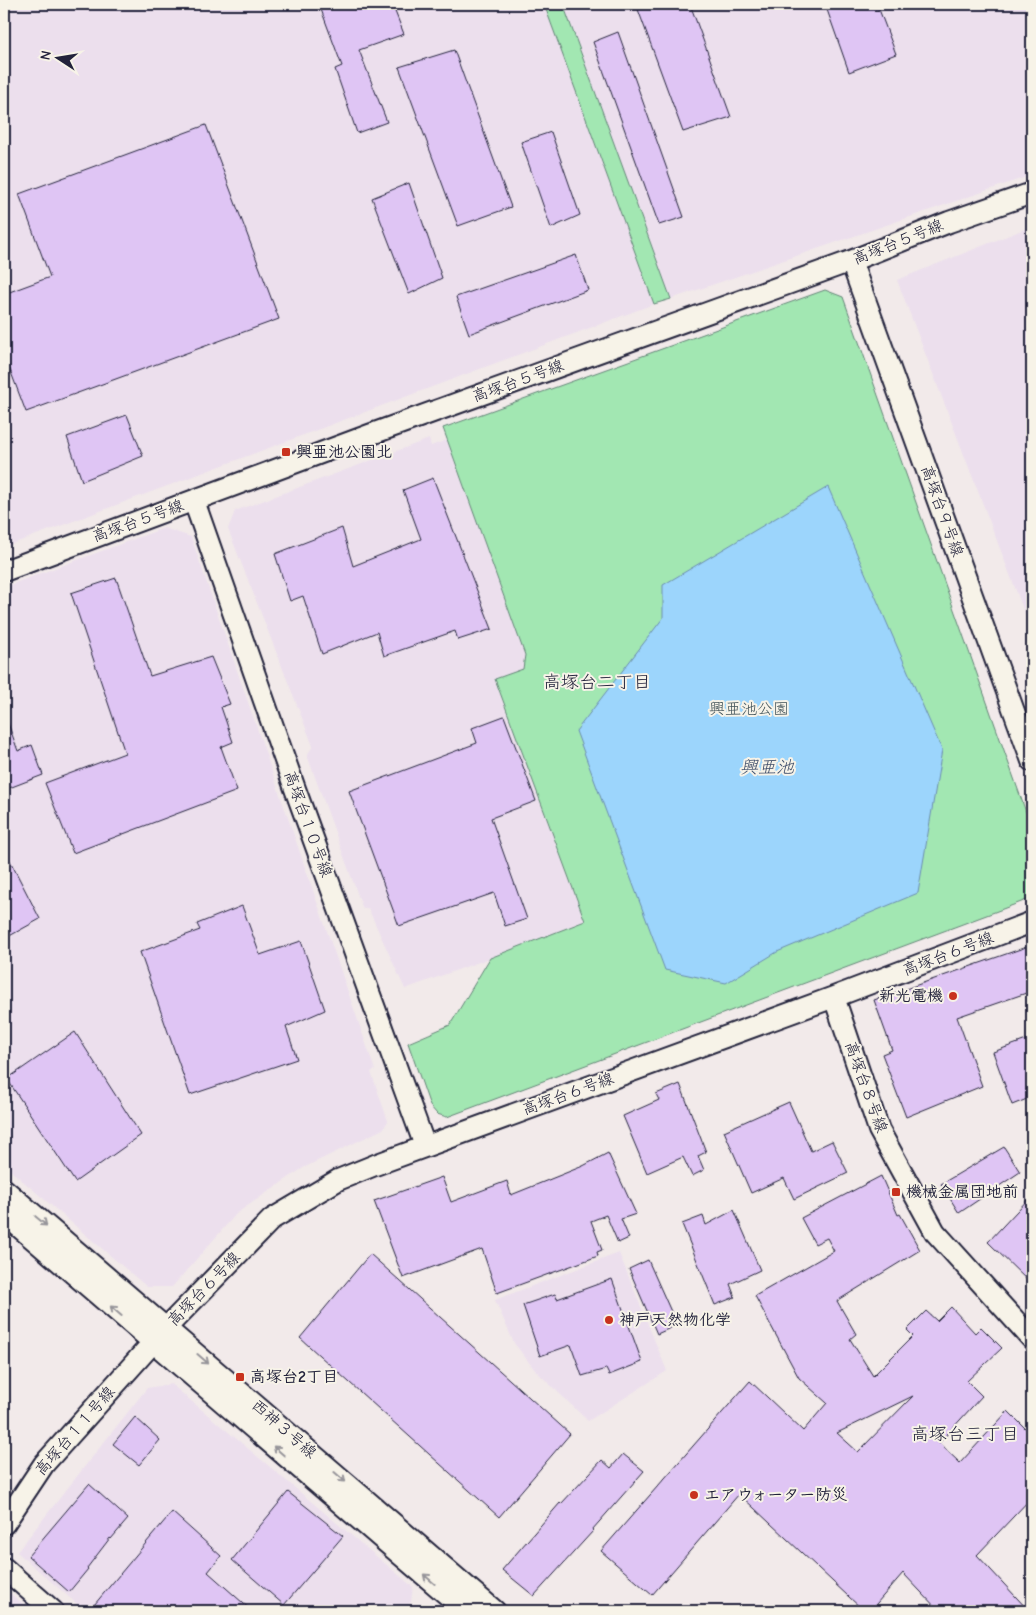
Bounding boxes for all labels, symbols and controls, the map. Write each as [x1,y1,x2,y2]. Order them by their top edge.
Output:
north arrow [32,32,82,82]
text: N [37,49,55,62]
street label: 高塚台５号線 [850,216,946,268]
street label: 高塚台５号線 [470,356,566,406]
place label: 興亜池公園北 [296,443,392,461]
marker: 興亜池公園北 [280,446,292,458]
street label: 高塚台９号線 [917,463,967,559]
street label: 高塚台５号線 [90,496,186,546]
district label: 高塚台二丁目 [543,672,651,693]
park label: 興亜池公園 [709,700,789,718]
water label: 興亜池 [740,757,795,778]
street label: 高塚台１０号線 [280,768,336,880]
street label: 高塚台６号線 [900,928,996,980]
place label: 新光電機 [879,987,943,1005]
marker: 新光電機 [947,990,959,1002]
street label: 高塚台８号線 [841,1039,891,1135]
street label: 高塚台６号線 [520,1069,616,1119]
place label: 機械金属団地前 [906,1183,1018,1201]
marker: 機械金属団地前 [890,1186,902,1198]
one-way arrow [34,1215,47,1226]
street label: 高塚台６号線 [164,1248,244,1330]
one-way arrow [110,1306,123,1317]
place label: 神戸天然物化学 [619,1311,731,1329]
marker: 神戸天然物化学 [603,1314,615,1326]
one-way arrow [197,1354,210,1365]
place label: 高塚台2丁目 [250,1368,338,1386]
marker: 高塚台2丁目 [234,1371,246,1383]
street label: 高塚台１１号線 [31,1383,119,1479]
street label: 西神３号線 [248,1396,320,1462]
district label: 高塚台三丁目 [911,1424,1019,1445]
one-way arrow [272,1445,285,1457]
one-way arrow [333,1471,346,1483]
place label: エアウォーター防災 [704,1486,847,1504]
marker: エアウォーター防災 [688,1489,700,1501]
one-way arrow [422,1574,435,1585]

